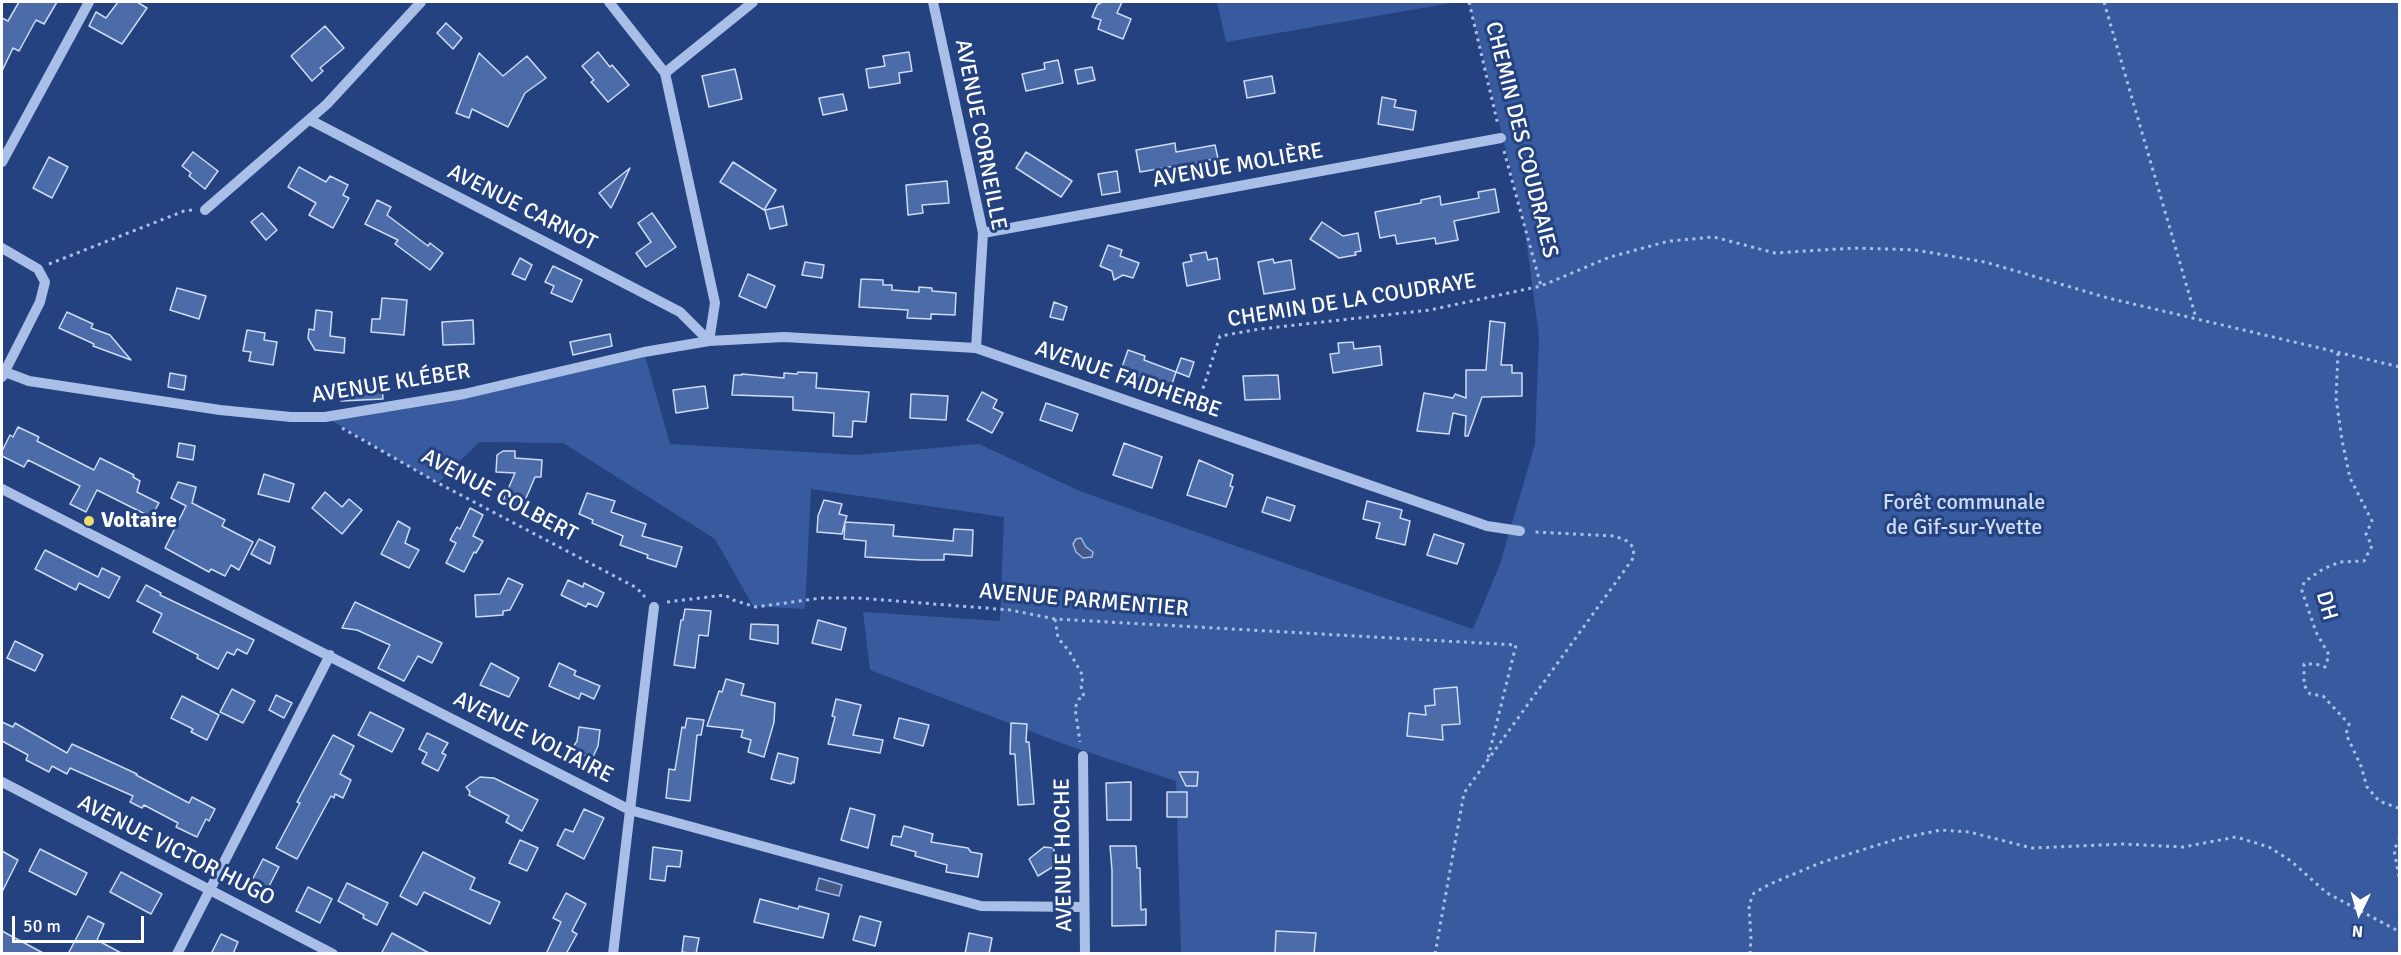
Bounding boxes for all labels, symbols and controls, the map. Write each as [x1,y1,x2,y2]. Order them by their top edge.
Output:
street label: CHEMIN DES COUDRAIES [1479,19,1563,261]
street label: AVENUE CORNEILLE [949,37,1011,233]
street label: AVENUE MOLIÈRE [1151,138,1325,194]
street label: AVENUE CARNOT [443,159,601,257]
street label: CHEMIN DE LA COUDRAYE [1226,268,1478,334]
street label: AVENUE FAIDHERBE [1032,336,1224,424]
street label: AVENUE KLÉBER [310,358,472,410]
street label: AVENUE COLBERT [417,444,581,548]
park label: Forêt communale de Gif-sur-Yvette [1883,490,2045,542]
place label: Voltaire [101,508,177,534]
marker: Voltaire [82,514,96,528]
street label: AVENUE PARMENTIER [978,579,1190,623]
street label: DH [2309,588,2343,624]
street label: AVENUE VOLTAIRE [449,686,617,790]
street label: AVENUE HOCHE [1049,778,1079,932]
street label: AVENUE VICTOR HUGO [73,790,279,912]
north arrow [2329,883,2389,943]
scale bar [15,904,147,942]
text: 50 m [23,915,61,937]
text: N [2351,920,2364,941]

